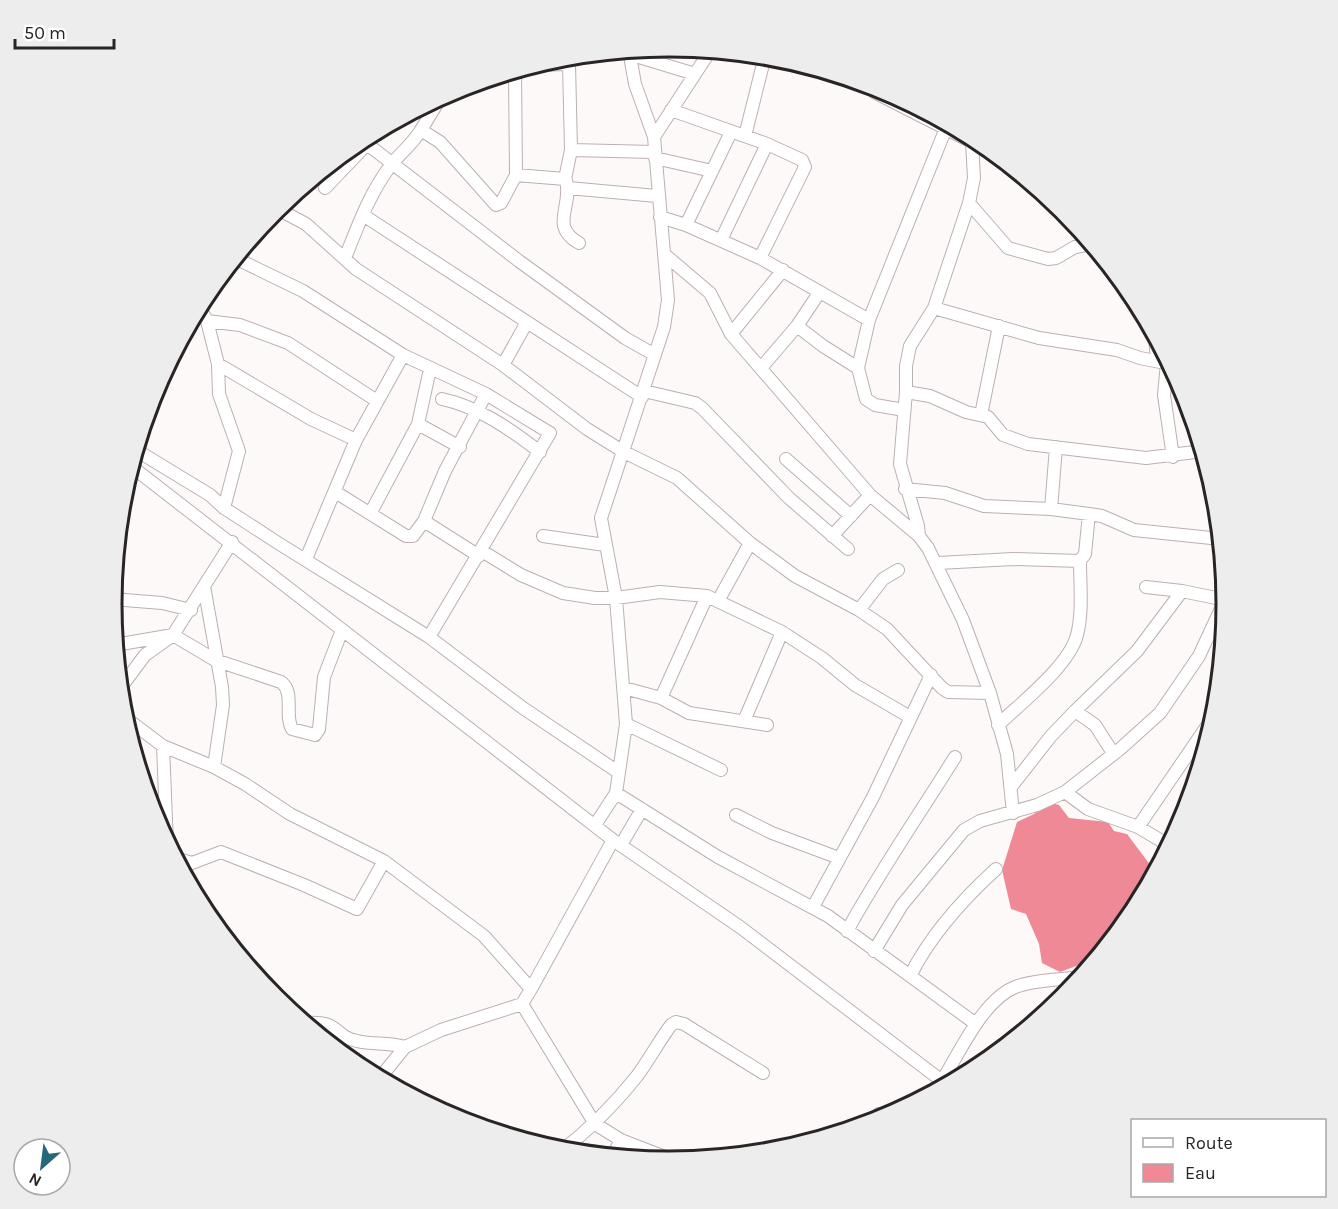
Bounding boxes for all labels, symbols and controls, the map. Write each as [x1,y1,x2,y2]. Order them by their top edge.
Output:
scale bar [15,12,114,50]
text: 50 m [24,22,66,44]
legend [1131,1119,1326,1197]
text: Route [1185,1132,1233,1154]
north arrow [12,1137,72,1197]
text: Eau [1185,1162,1216,1184]
text: N [26,1169,45,1191]

